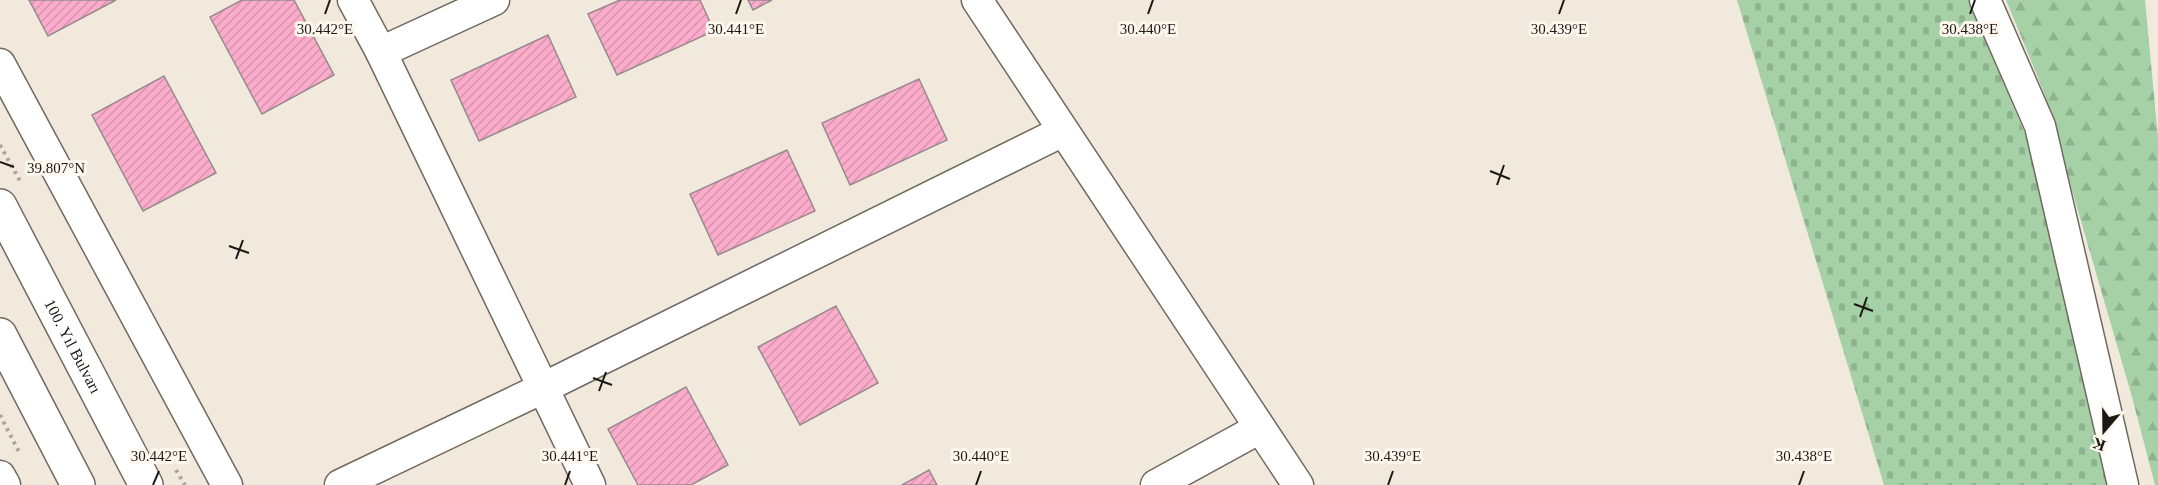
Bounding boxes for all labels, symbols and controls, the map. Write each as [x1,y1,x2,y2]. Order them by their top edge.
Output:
text: 30.442°E [297,21,353,37]
text: 30.441°E [708,21,764,37]
text: 30.440°E [1120,21,1176,37]
text: 30.439°E [1531,21,1587,37]
text: 30.438°E [1942,21,1998,37]
text: 39.807°N [27,160,85,176]
street label: 100. Yıl Bulvarı [41,296,105,397]
north arrow [2074,401,2134,461]
text: K [2090,434,2108,455]
text: 30.442°E [131,448,187,464]
text: 30.441°E [542,448,598,464]
text: 30.440°E [953,448,1009,464]
text: 30.439°E [1365,448,1421,464]
text: 30.438°E [1776,448,1832,464]

